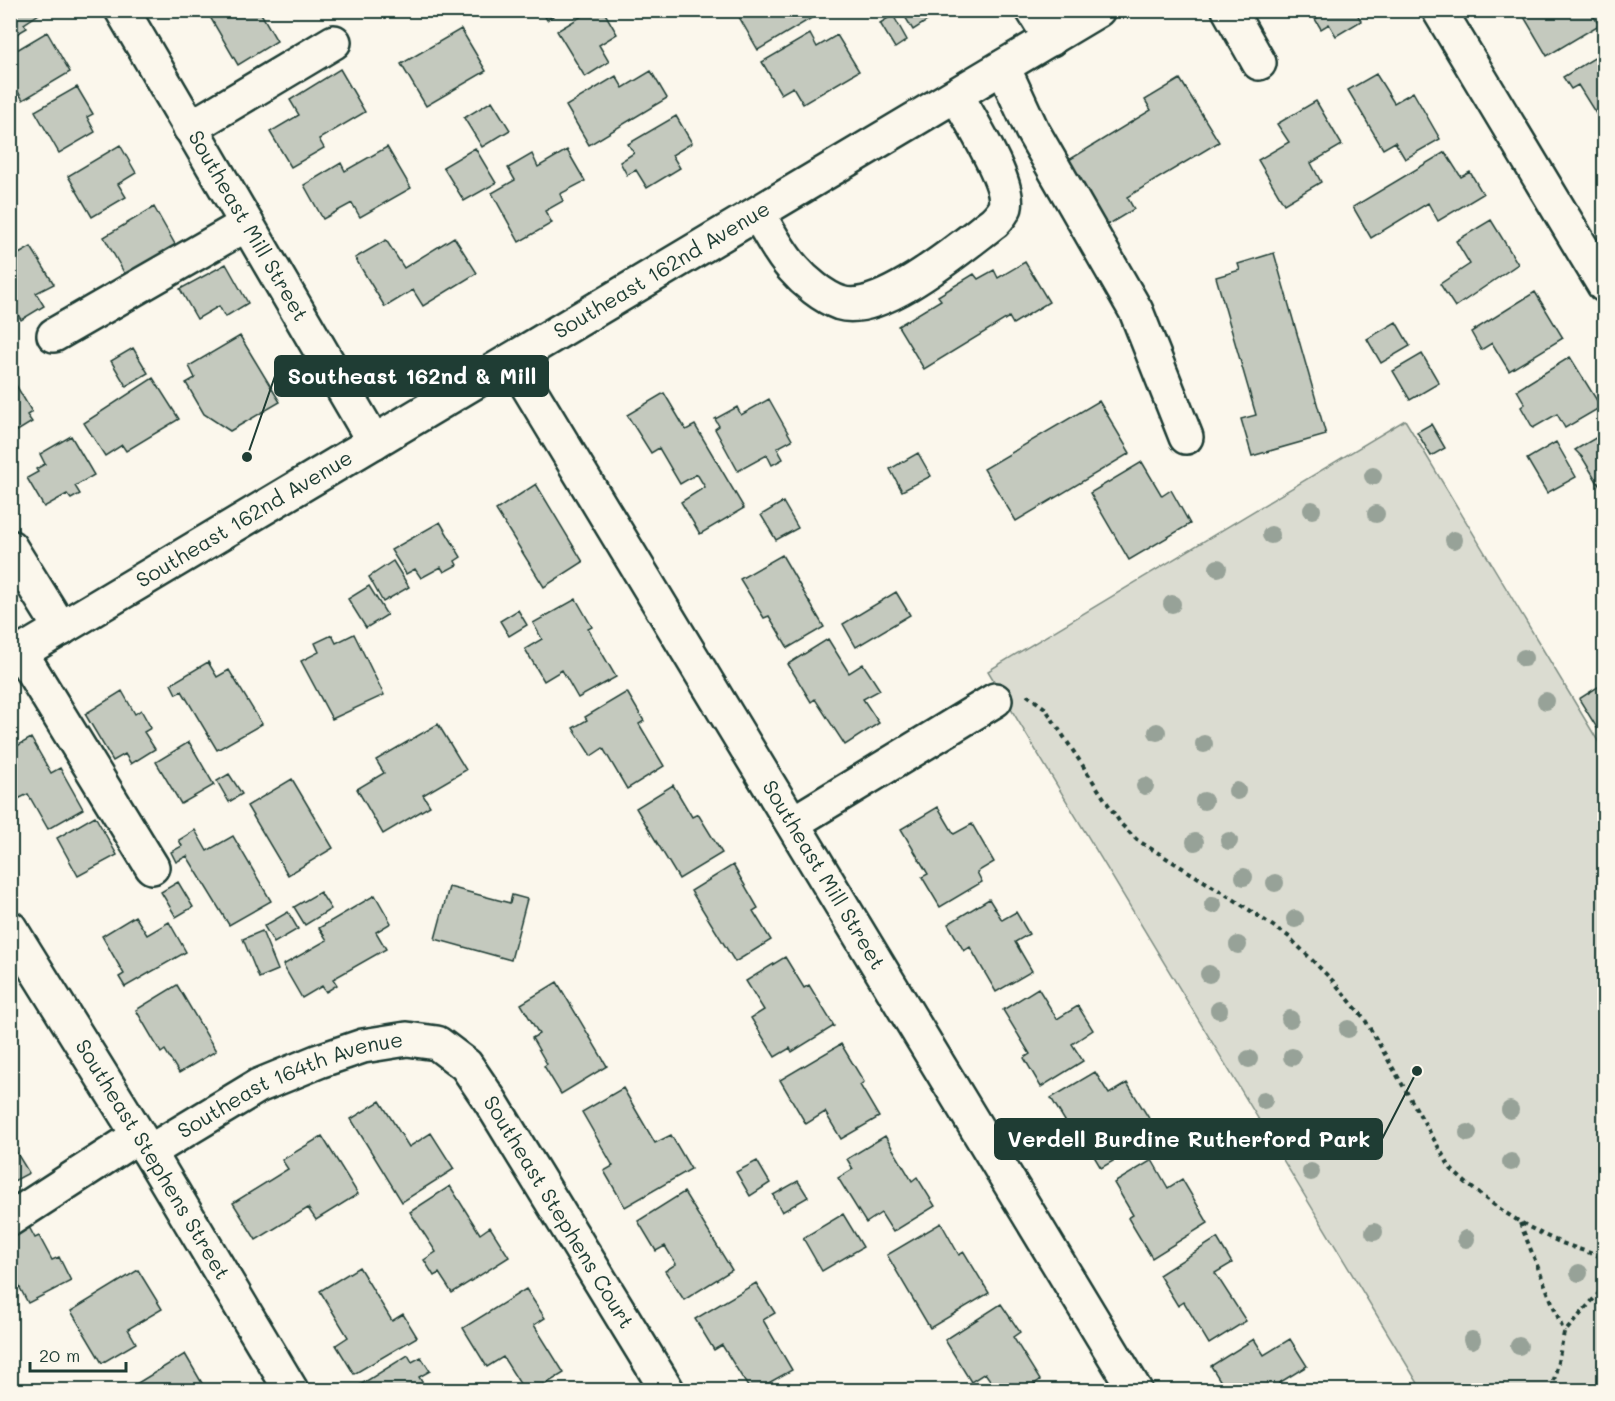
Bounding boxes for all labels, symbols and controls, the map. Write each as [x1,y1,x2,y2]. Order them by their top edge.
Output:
street label: Southeast Mill Street [183,125,315,326]
street label: Southeast 162nd Avenue [548,194,774,344]
callout: Southeast 162nd & Mill [275,356,548,396]
text: Southeast 162nd & Mill [287,361,537,390]
street label: Southeast 162nd Avenue [131,443,357,593]
street label: Southeast Mill Street [757,775,892,974]
street label: Southeast 164th Avenue [172,1025,405,1144]
street label: Southeast Stephens Street [70,1034,237,1284]
street label: Southeast Stephens Court [478,1090,641,1333]
callout: Verdell Burdine Rutherford Park [995,1119,1382,1159]
text: Verdell Burdine Rutherford Park [1008,1124,1370,1153]
scale bar [30,1335,126,1373]
text: 20 m [39,1343,80,1367]

